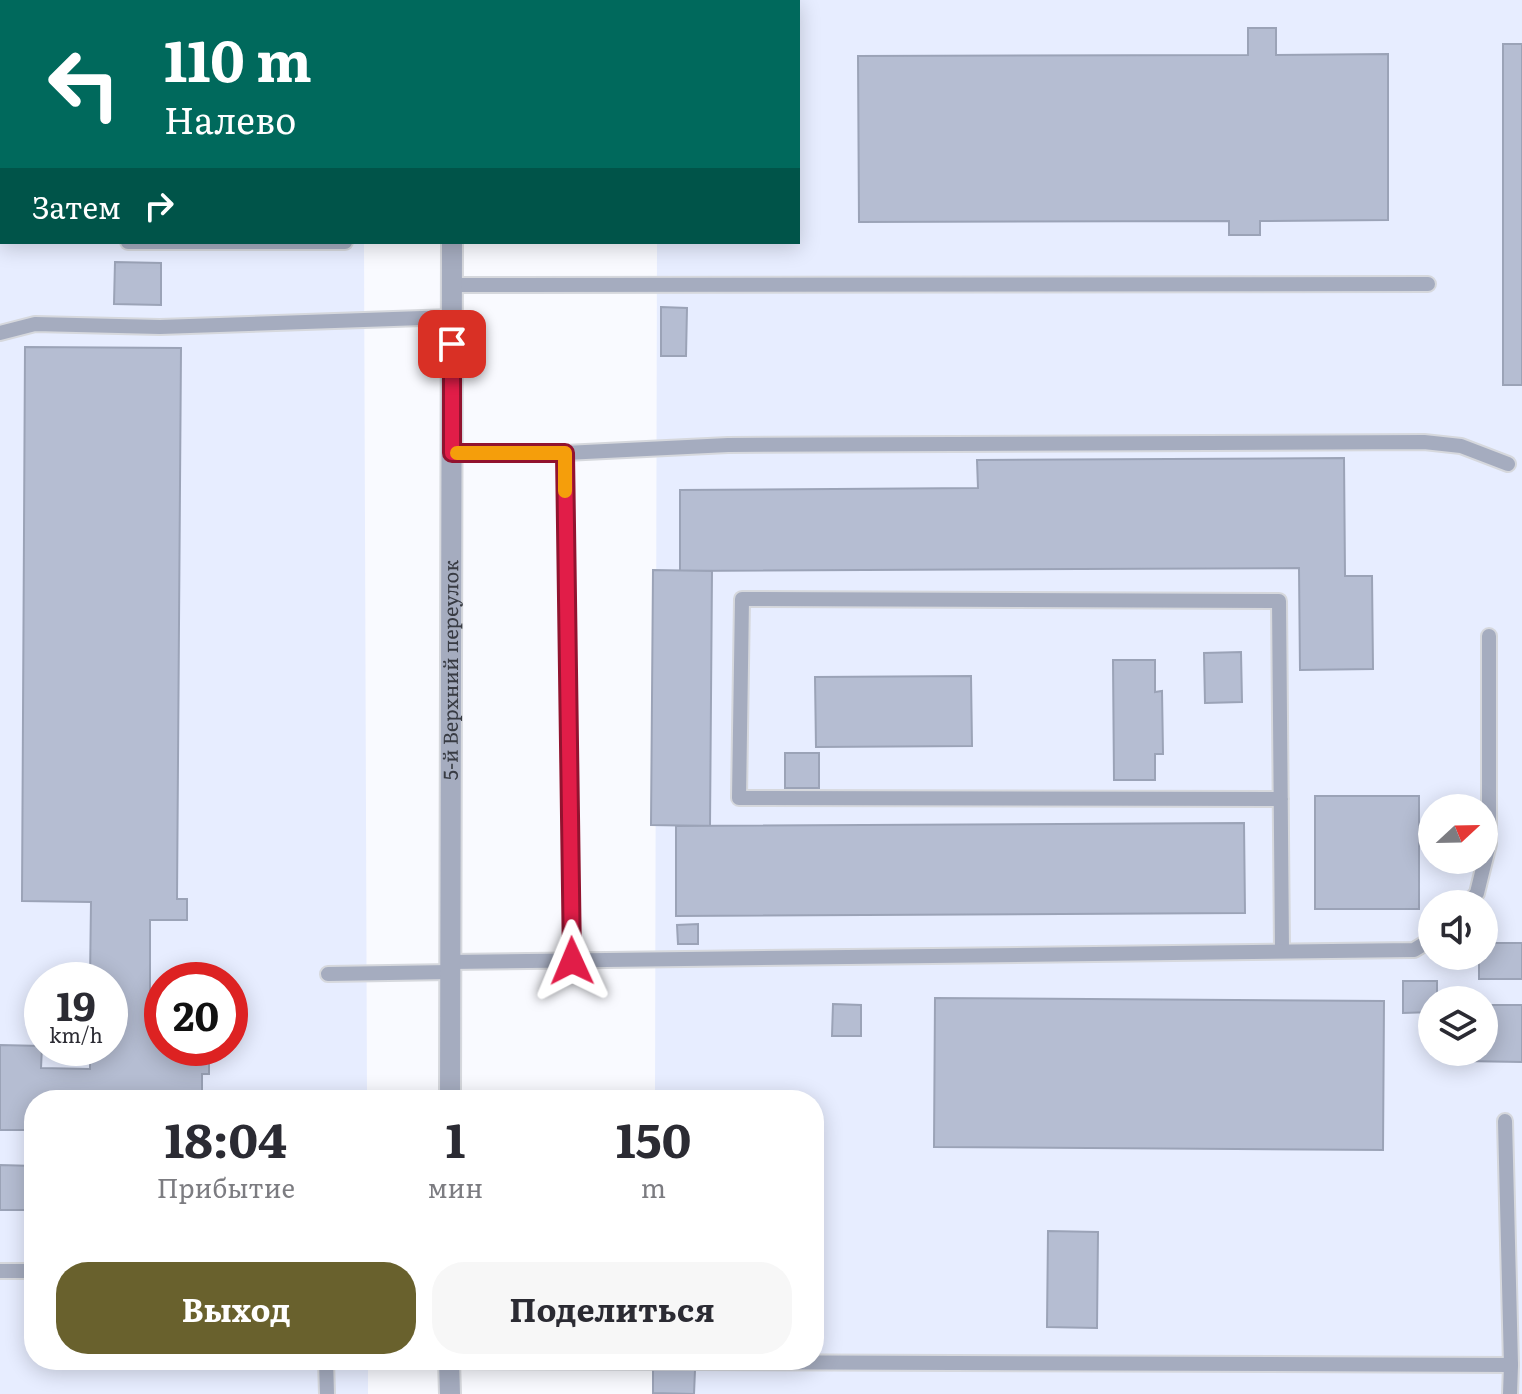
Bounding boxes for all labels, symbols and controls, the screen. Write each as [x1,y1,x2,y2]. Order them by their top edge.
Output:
text: 110 m [164,16,312,99]
icon: left [32,32,136,136]
text: Налево [164,92,296,145]
text: Затем [32,184,121,228]
icon: right [137,184,181,228]
pin [418,310,486,378]
icon: arrive [430,322,474,366]
street label: 5-й Верхний переулок [434,560,464,780]
north arrow [1418,794,1498,874]
map controls [1418,794,1498,1066]
button: sound [1418,890,1498,970]
position arrow [530,919,614,1003]
speed limit sign: 20 [144,962,248,1066]
text: 19 [56,974,96,1033]
button: layers [1418,986,1498,1066]
text: km/h [49,1019,103,1049]
text: 18:04 [165,1102,287,1173]
text: 1 [445,1102,465,1173]
text: 150 [616,1102,691,1173]
text: Прибытие [157,1167,295,1206]
text: мин [428,1167,483,1206]
text: m [641,1167,666,1206]
button: Выход [56,1262,416,1354]
button: Поделиться [432,1262,792,1354]

